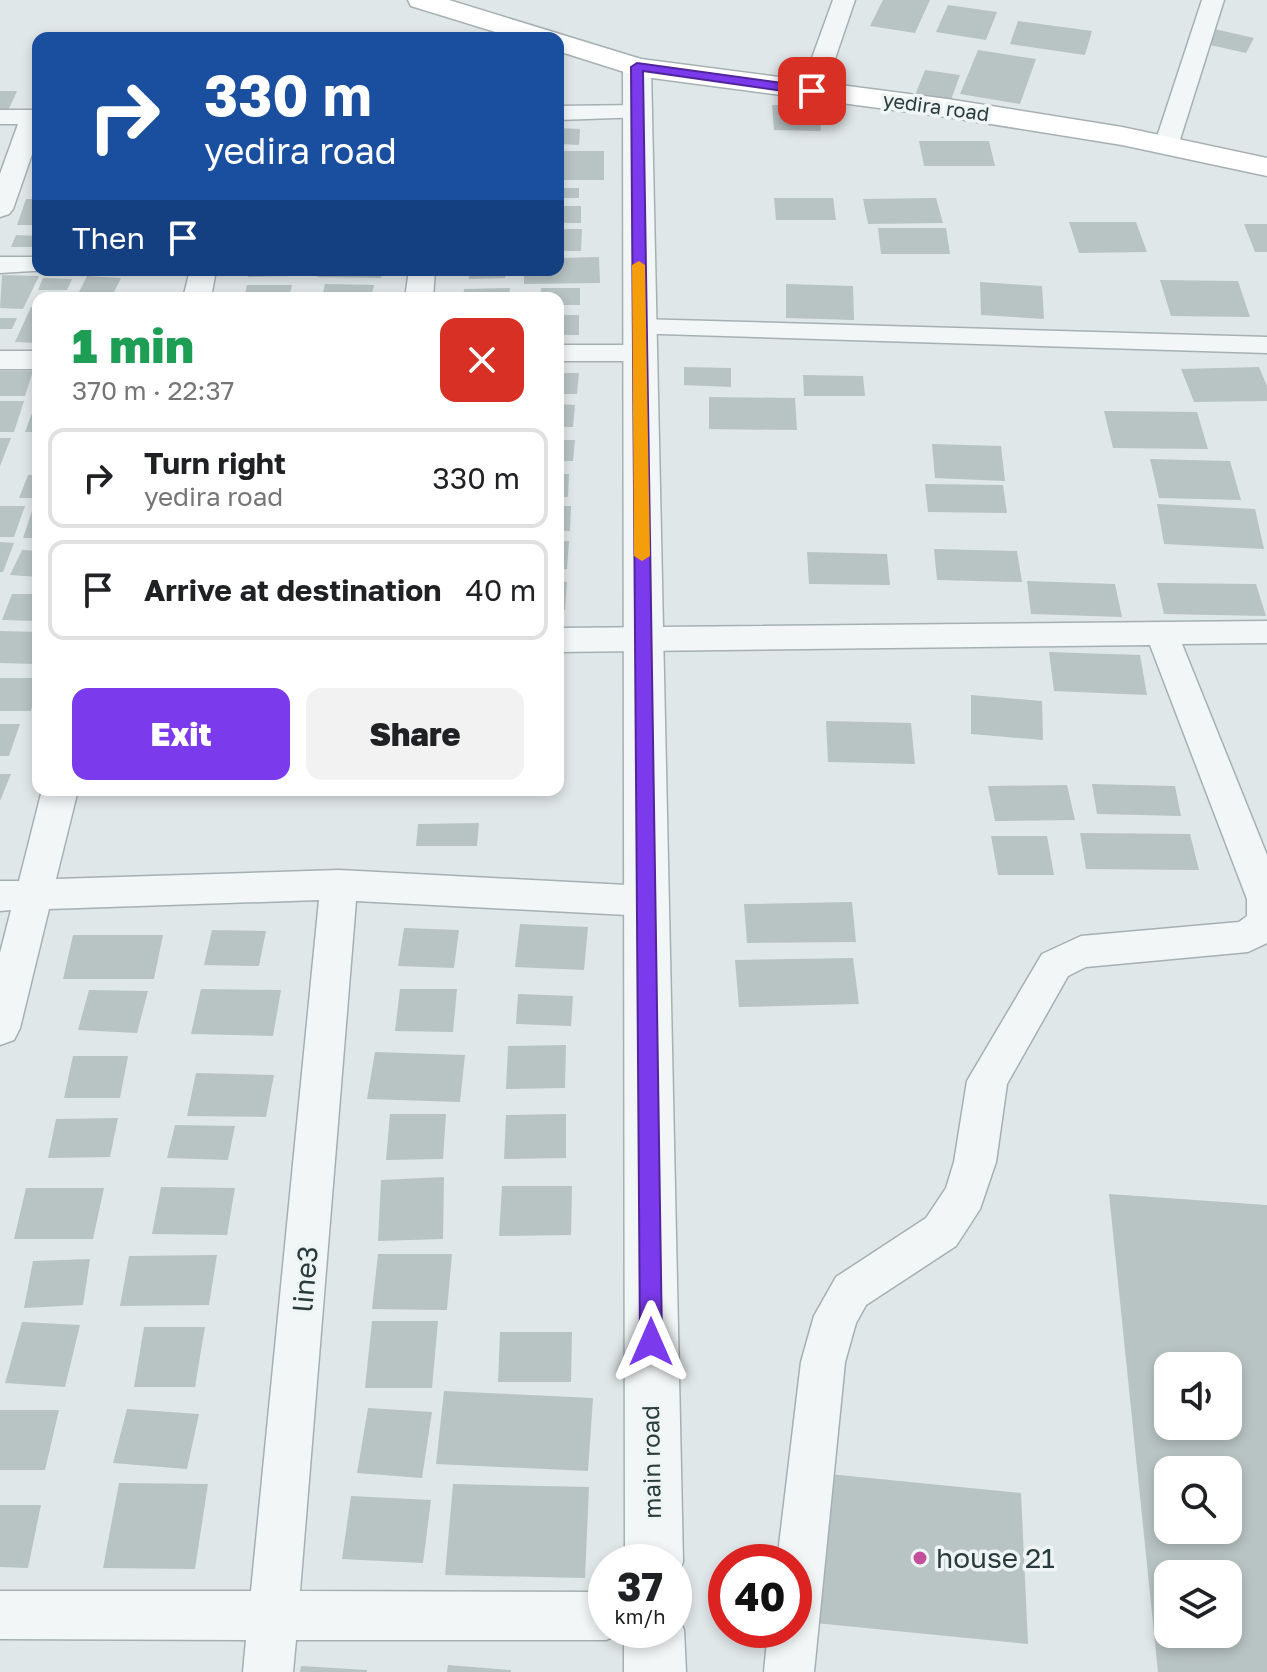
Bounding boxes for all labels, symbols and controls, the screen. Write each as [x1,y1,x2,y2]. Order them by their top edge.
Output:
pin [778,57,846,125]
text: 330 m [204,61,372,128]
icon: right [72,64,176,168]
icon: arrive [790,69,834,113]
street label: yedira road [881,87,991,125]
text: yedira road [204,129,397,172]
icon: arrive [161,216,205,260]
text: Then [72,220,145,256]
text: 1 min [72,316,194,374]
button: close [440,318,524,402]
text: 370 m · 22:37 [72,375,234,406]
text: Turn right [144,445,286,481]
icon: right [76,456,120,500]
text: 330 m [432,460,520,496]
text: yedira road [144,481,283,512]
icon: arrive [76,568,120,612]
text: Arrive at destination [144,572,441,608]
text: 40 m [465,572,536,608]
button: Exit [72,688,290,780]
button: Share [306,688,524,780]
street label: line3 [285,1244,324,1313]
position arrow [609,1300,693,1384]
map controls [1154,1352,1242,1648]
button: sound [1154,1352,1242,1440]
street label: main road [635,1405,666,1519]
button: search [1154,1456,1242,1544]
place label: house 21 [936,1541,1055,1574]
speed limit sign: 40 [708,1544,812,1648]
marker: house 21 [911,1549,929,1567]
button: layers [1154,1560,1242,1648]
text: 37 [617,1562,663,1610]
text: km/h [615,1604,665,1628]

